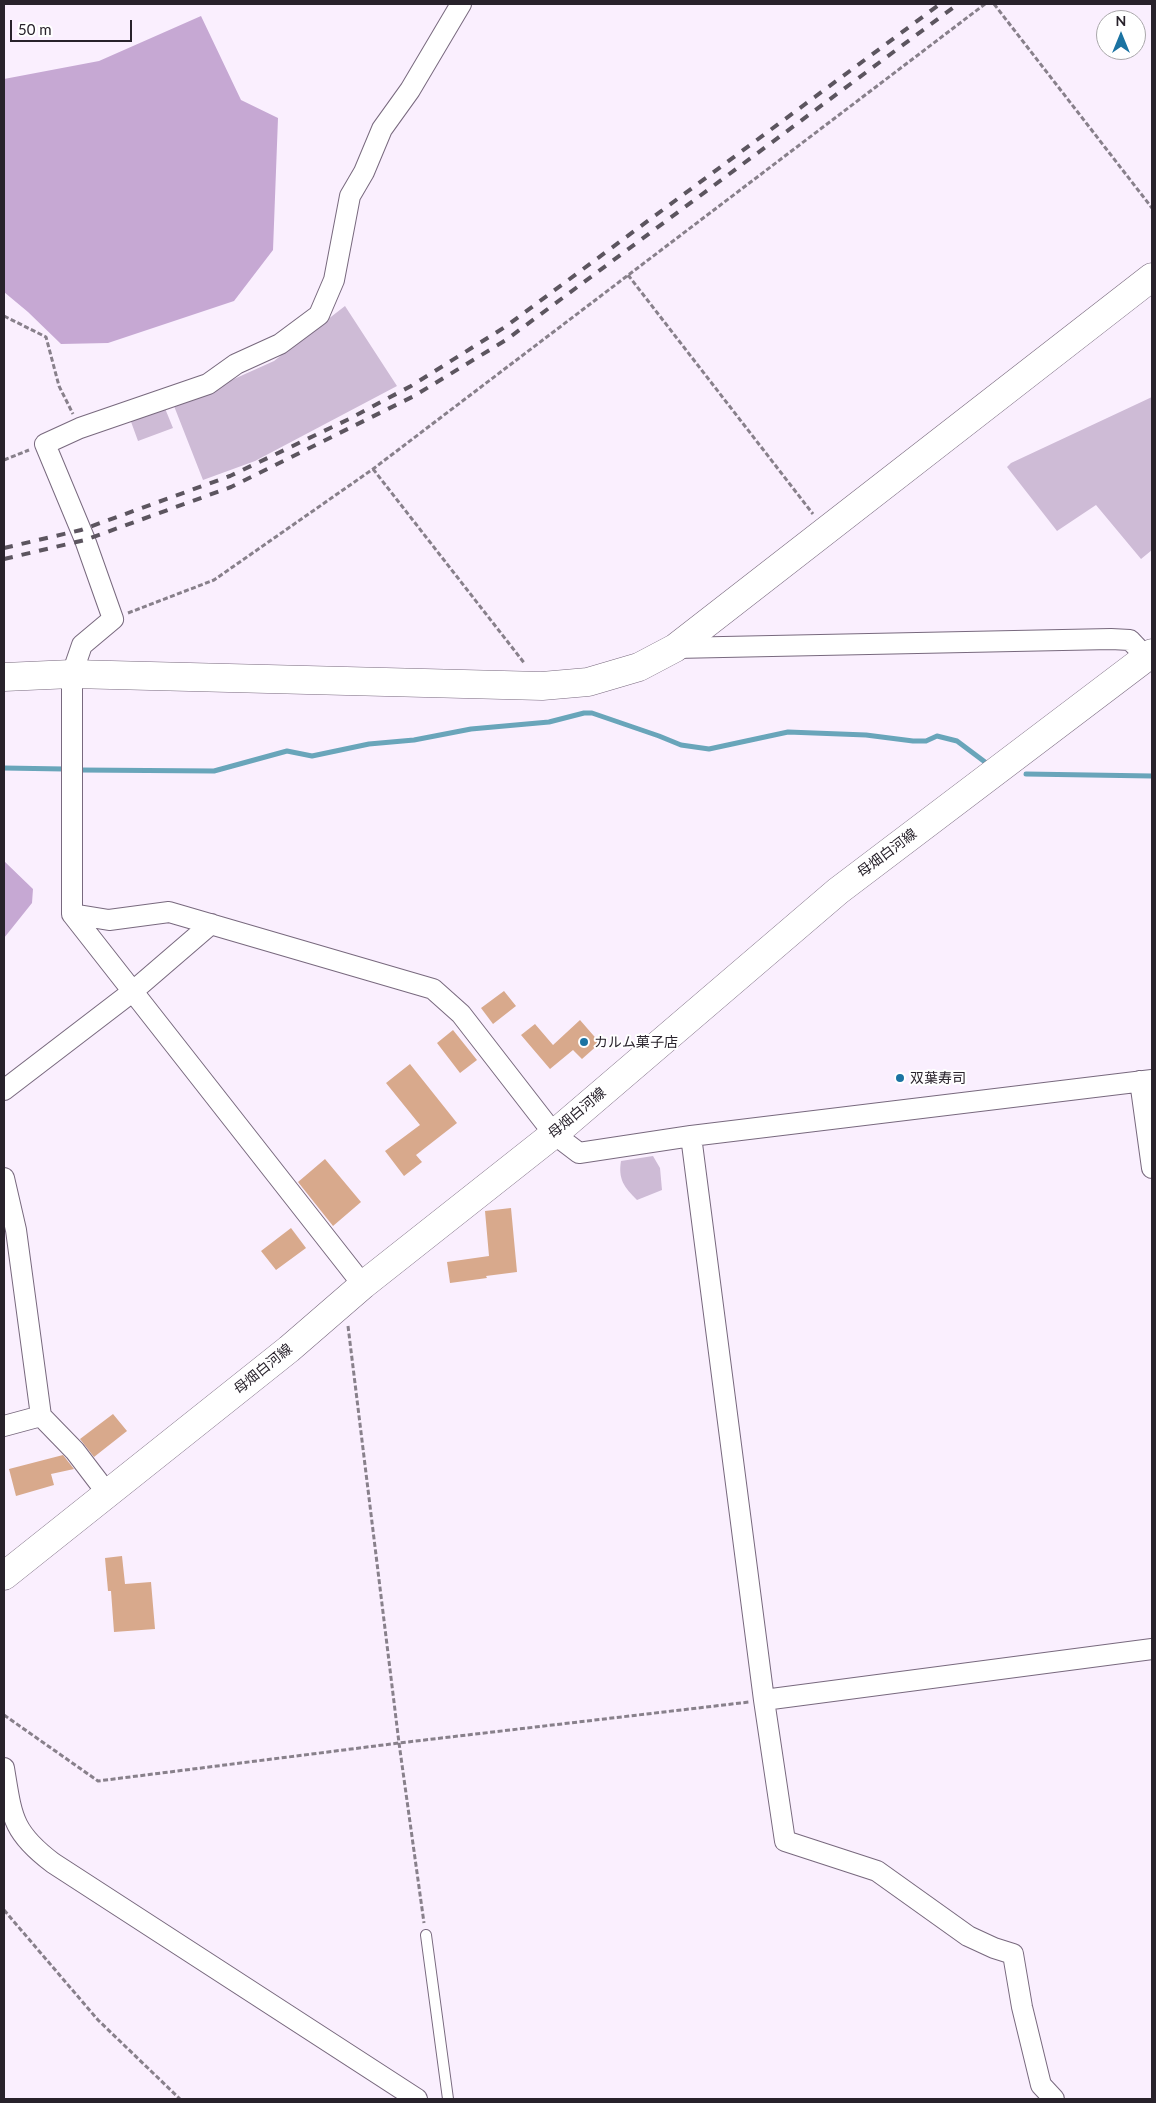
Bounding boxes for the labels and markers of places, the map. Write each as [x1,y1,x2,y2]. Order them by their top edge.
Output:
place label: カルム菓子店 [594,1034,678,1050]
marker: カルム菓子店 [578,1036,590,1048]
place label: 双葉寿司 [910,1070,966,1086]
marker: 双葉寿司 [894,1072,906,1084]

